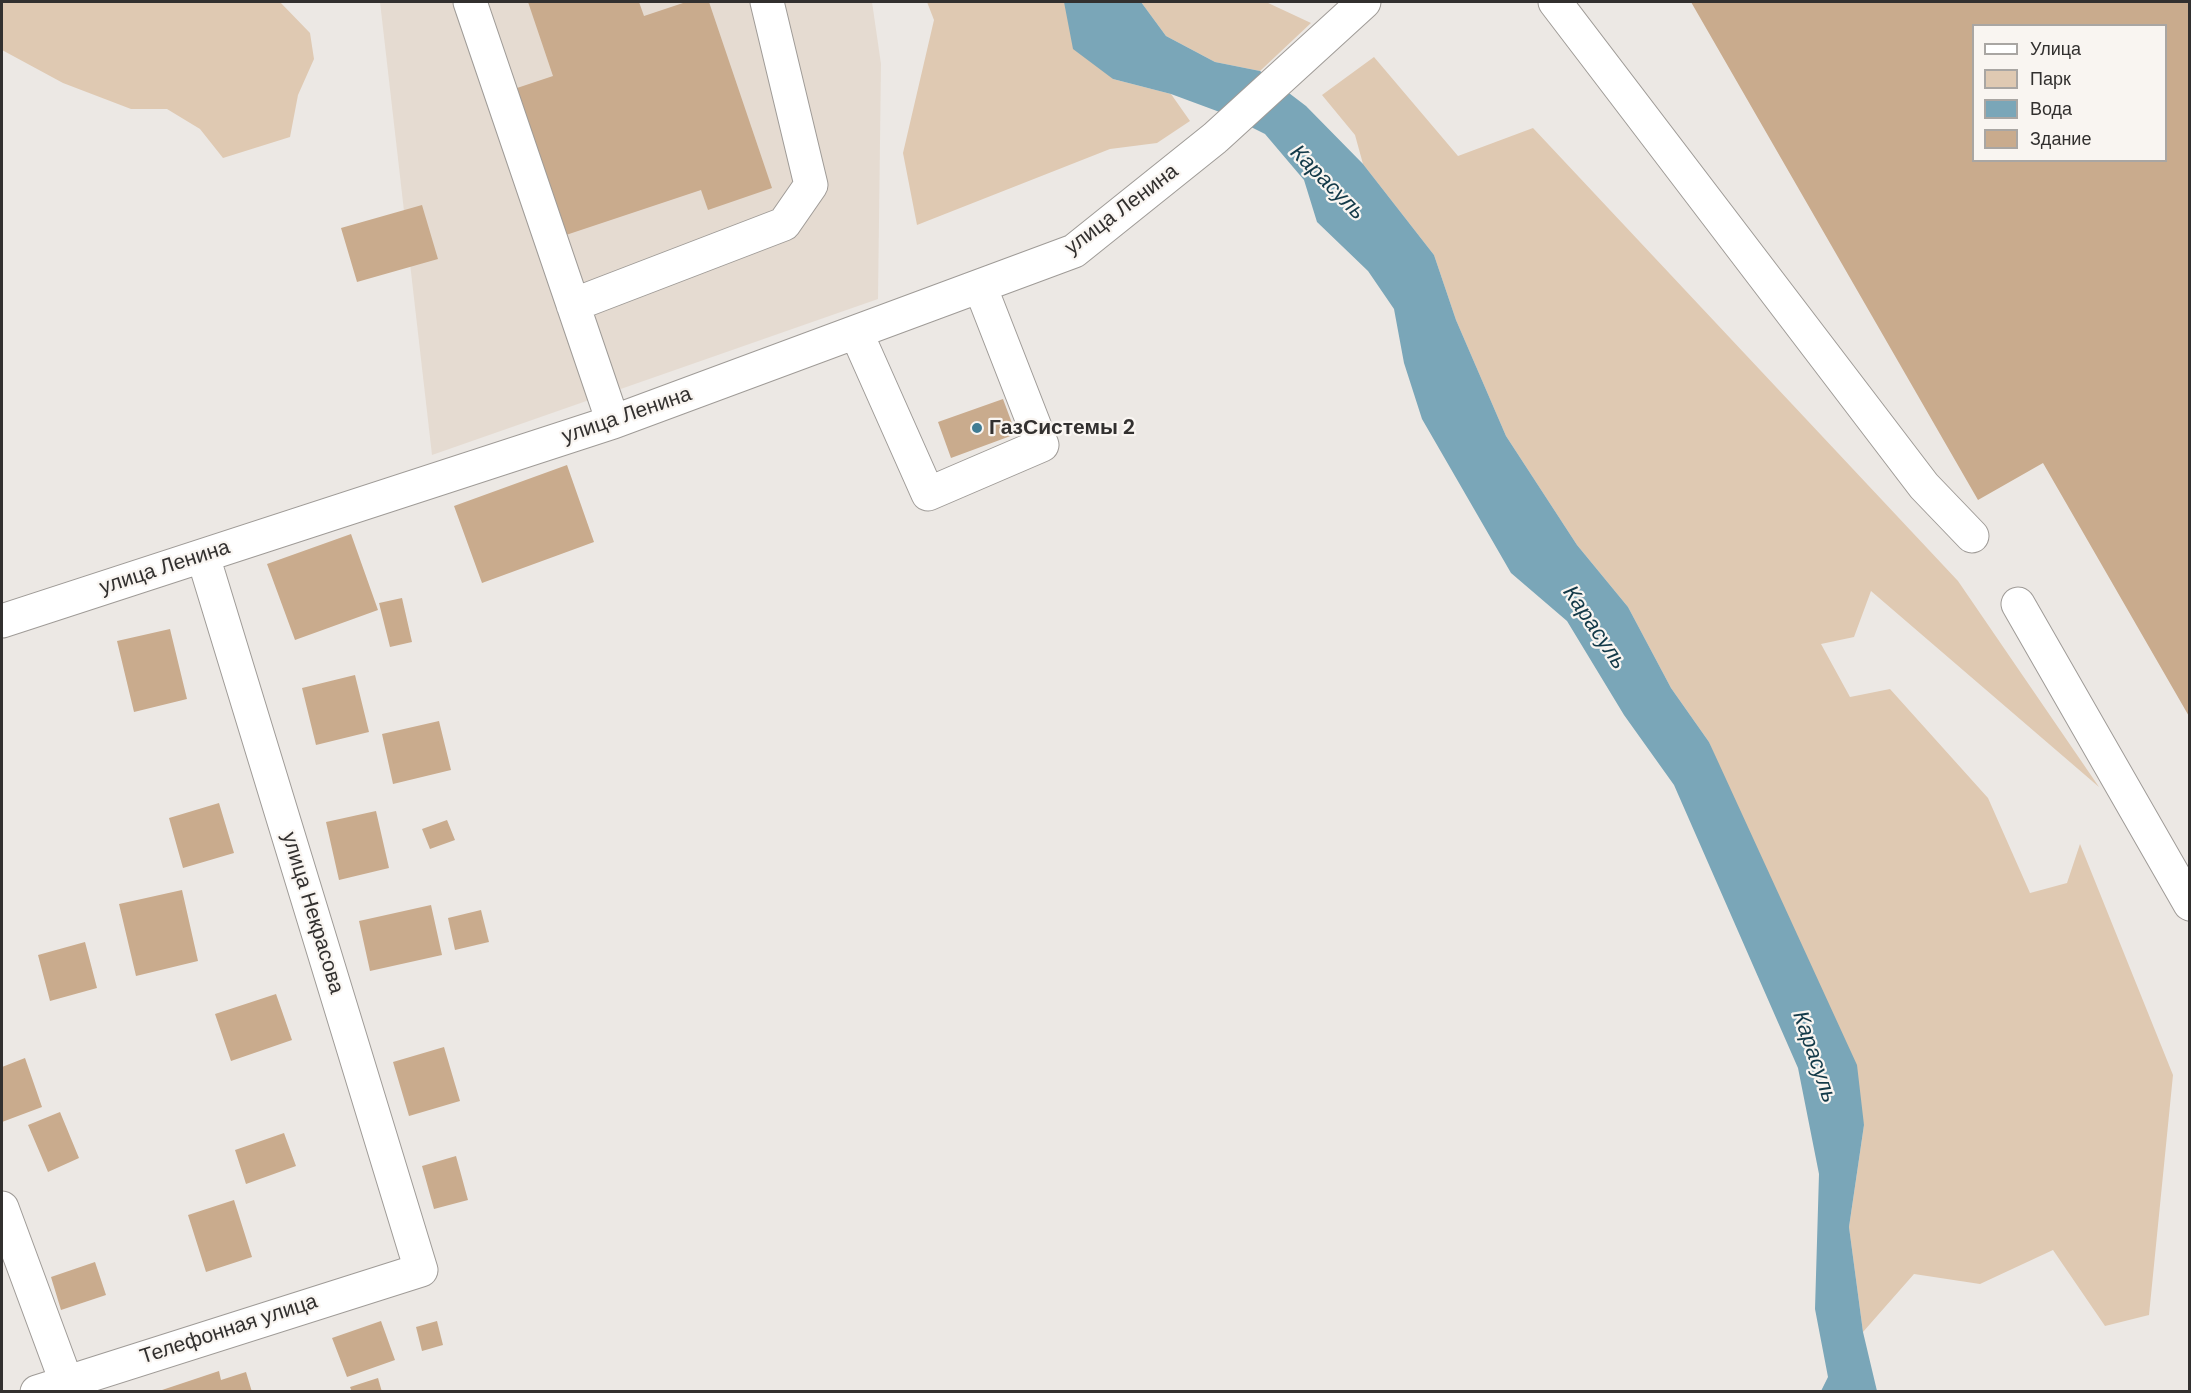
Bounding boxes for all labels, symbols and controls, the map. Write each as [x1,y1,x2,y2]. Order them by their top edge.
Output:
legend [1972,24,2167,162]
text: Улица [2030,37,2081,61]
text: Парк [2030,67,2071,91]
text: Вода [2030,97,2072,121]
text: Здание [2030,127,2091,151]
water label: Карасуль [1284,140,1370,226]
street label: улица Ленина [1060,159,1184,261]
street label: улица Ленина [559,382,695,450]
place label: ГазСистемы 2 [989,415,1135,441]
marker: ГазСистемы 2 [970,421,984,435]
street label: улица Ленина [97,535,233,601]
water label: Карасуль [1556,581,1632,675]
street label: улица Некрасова [275,829,349,997]
water label: Карасуль [1786,1008,1842,1106]
street label: Телефонная улица [137,1289,321,1371]

